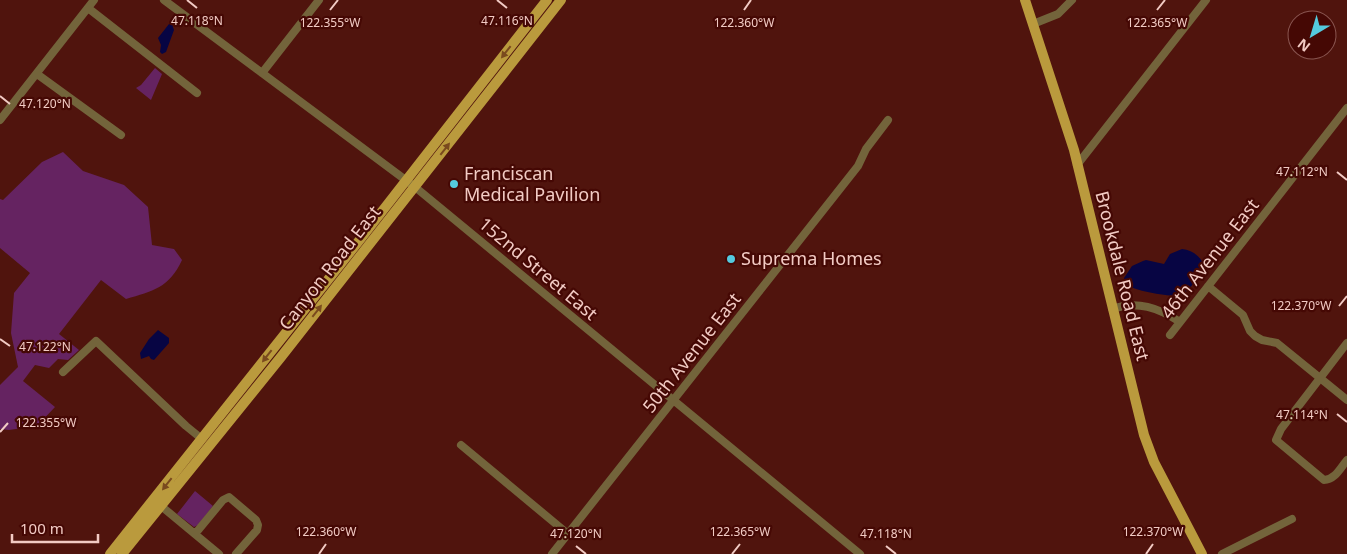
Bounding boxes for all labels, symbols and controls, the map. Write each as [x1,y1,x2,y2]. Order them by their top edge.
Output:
north arrow [1287,10,1337,60]
text: 47.118°N [171,12,223,29]
text: 47.116°N [481,12,533,29]
text: 122.355°W [300,14,360,31]
text: 122.360°W [714,14,774,31]
text: 122.365°W [1127,14,1187,31]
text: N [1293,35,1314,57]
one-way arrow [501,45,512,58]
text: 47.120°N [19,95,71,112]
one-way arrow [439,143,450,156]
place label: Franciscan Medical Pavilion [464,161,600,206]
text: 47.112°N [1276,163,1328,180]
marker: Franciscan Medical Pavilion [448,178,460,190]
street label: Brookdale Road East [1090,188,1156,364]
street label: 46th Avenue East [1155,193,1264,323]
street label: Canyon Road East [273,200,386,335]
street label: 152nd Street East [474,211,603,325]
place label: Suprema Homes [741,246,882,270]
marker: Suprema Homes [725,253,737,265]
street label: 50th Avenue East [637,287,746,417]
text: 122.370°W [1271,297,1331,314]
one-way arrow [311,305,322,318]
text: 47.122°N [19,338,71,355]
one-way arrow [262,349,272,363]
text: 47.114°N [1276,406,1328,423]
text: 122.355°W [16,414,76,431]
one-way arrow [161,477,172,490]
scale bar [12,512,99,544]
text: 100 m [20,518,64,538]
text: 122.360°W [296,523,356,540]
text: 122.365°W [710,523,770,540]
text: 122.370°W [1123,523,1183,540]
text: 47.120°N [550,525,602,542]
text: 47.118°N [860,525,912,542]

